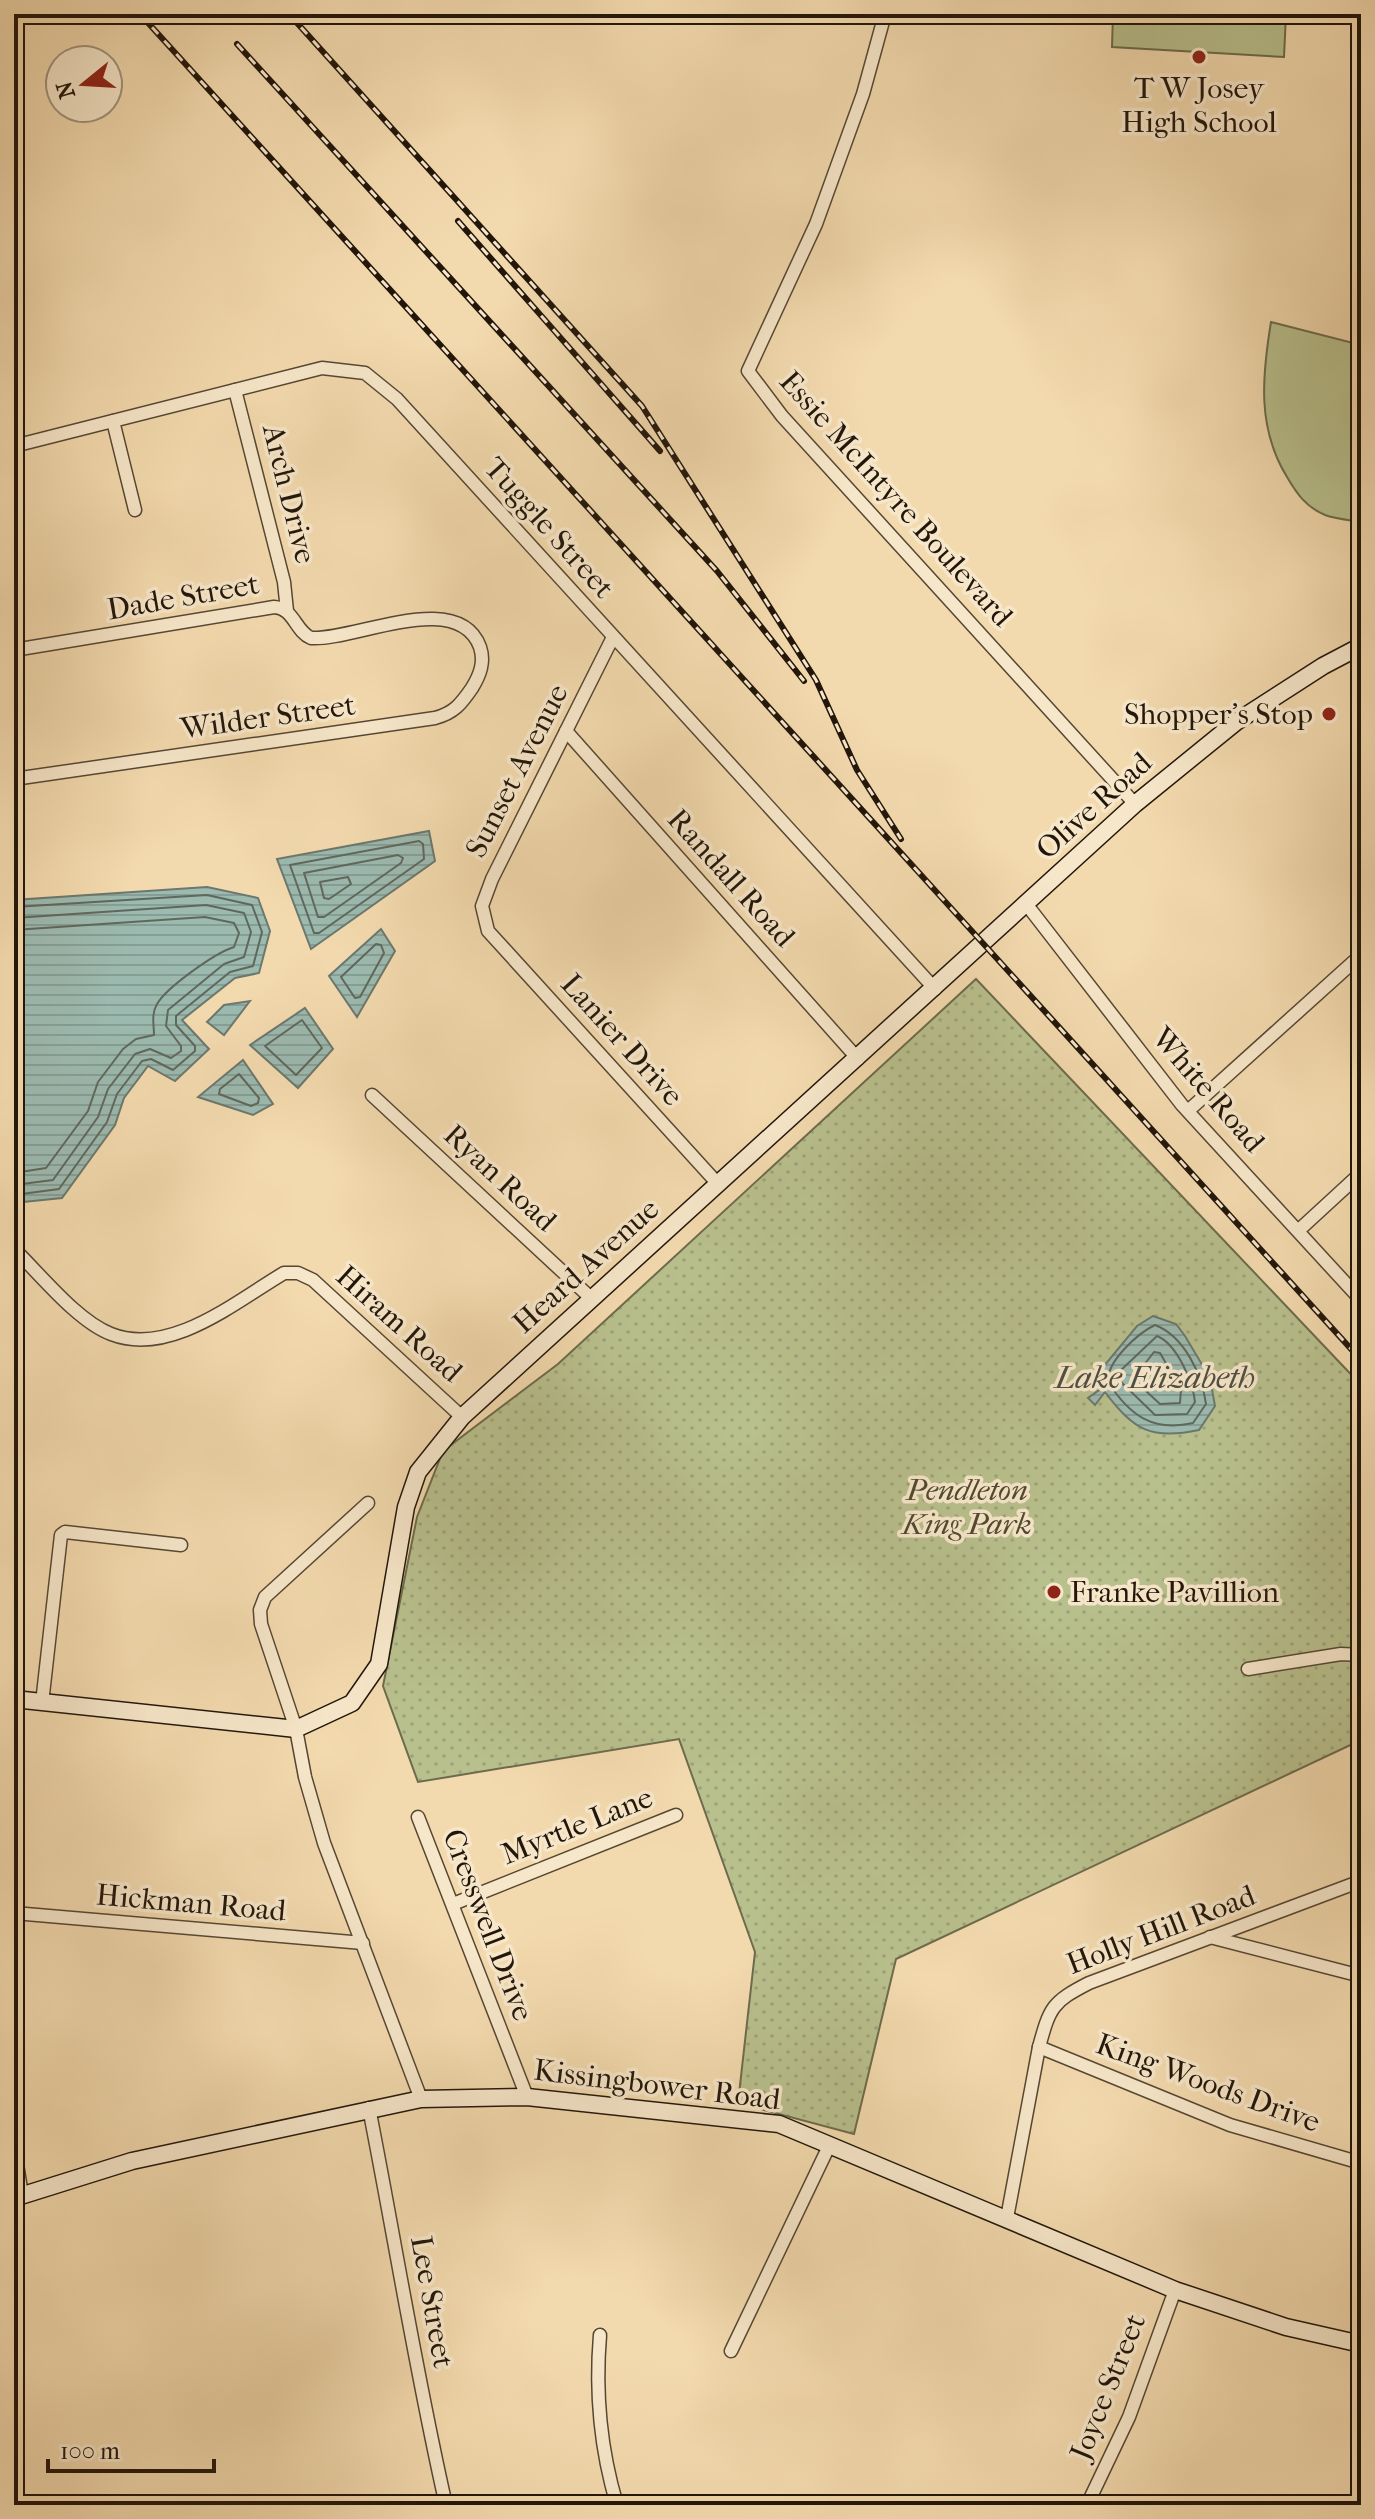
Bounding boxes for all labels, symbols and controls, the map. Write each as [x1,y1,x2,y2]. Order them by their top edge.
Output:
north arrow [44,44,124,124]
marker: T W Josey High School [1190,48,1208,66]
place label: T W Josey High School [1121,71,1277,140]
text: N [51,78,81,102]
street label: Essie McIntyre Boulevard [772,364,1020,634]
street label: Arch Drive [255,420,323,567]
street label: Tuggle Street [477,450,621,606]
street label: Dade Street [104,566,262,628]
street label: Sunset Avenue [458,678,576,863]
street label: Wilder Street [178,687,358,747]
place label: Shopper's Stop [1124,697,1313,732]
marker: Shopper's Stop [1320,705,1338,723]
street label: Olive Road [1029,745,1159,867]
street label: Randall Road [660,802,802,955]
street label: Lanier Drive [554,967,690,1113]
street label: White Road [1144,1020,1272,1160]
street label: Ryan Road [437,1117,564,1239]
street label: Heard Avenue [506,1191,666,1341]
street label: Hiram Road [329,1258,470,1390]
water label: Lake Elizabeth [1053,1359,1255,1396]
park label: Pendleton King Park [900,1473,1032,1542]
place label: Franke Pavillion [1070,1575,1280,1610]
marker: Franke Pavillion [1045,1583,1063,1601]
street label: Myrtle Lane [496,1780,658,1872]
street label: Cresswell Drive [435,1824,541,2026]
street label: Hickman Road [95,1877,288,1929]
street label: Holly Hill Road [1062,1878,1261,1982]
street label: King Woods Drive [1091,2026,1325,2140]
street label: Kissingbower Road [532,2053,783,2118]
street label: Lee Street [403,2233,461,2371]
street label: Joyce Street [1062,2309,1153,2467]
scale bar [48,2423,214,2473]
text: 100 m [60,2437,120,2465]

